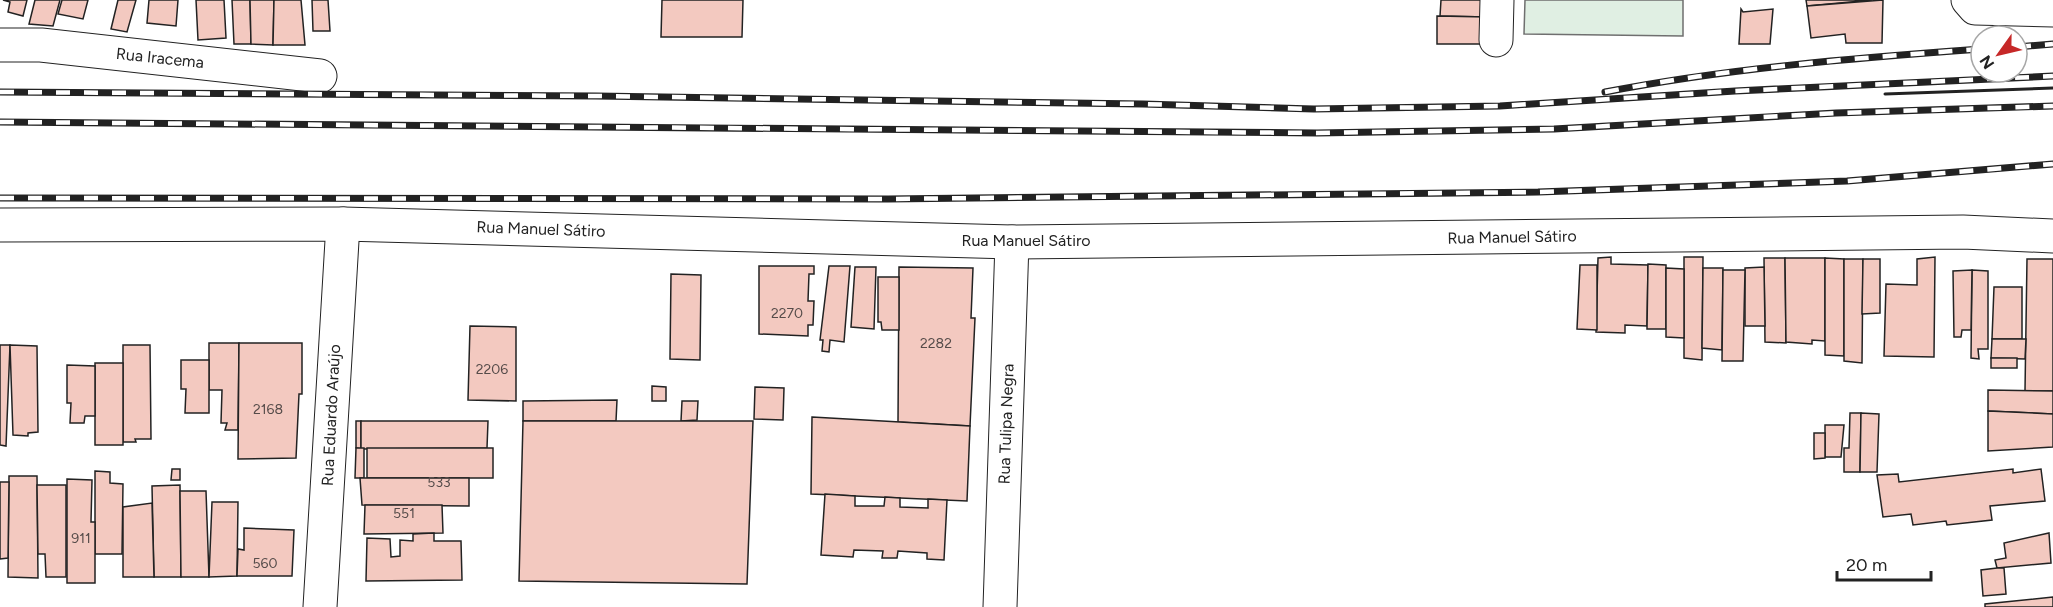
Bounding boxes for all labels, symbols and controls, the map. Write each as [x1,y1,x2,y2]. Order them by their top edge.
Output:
north arrow [1969,24,2029,84]
street label: Rua Iracema [115,44,205,72]
text: N [1976,52,1998,73]
street label: Rua Manuel Sátiro [476,217,606,241]
street label: Rua Manuel Sátiro [1447,226,1577,248]
street label: Rua Manuel Sátiro [961,231,1091,250]
house number: 2270 [771,305,803,322]
house number: 2282 [920,335,952,352]
street label: Rua Eduardo Araújo [318,344,344,486]
house number: 2206 [476,361,508,378]
street label: Rua Tulipa Negra [994,363,1018,485]
house number: 2168 [253,401,283,418]
house number: 533 [427,474,451,491]
house number: 551 [393,505,415,522]
house number: 911 [71,530,91,547]
scale bar [1837,544,1932,582]
text: 20 m [1846,554,1887,576]
house number: 560 [253,555,277,572]

